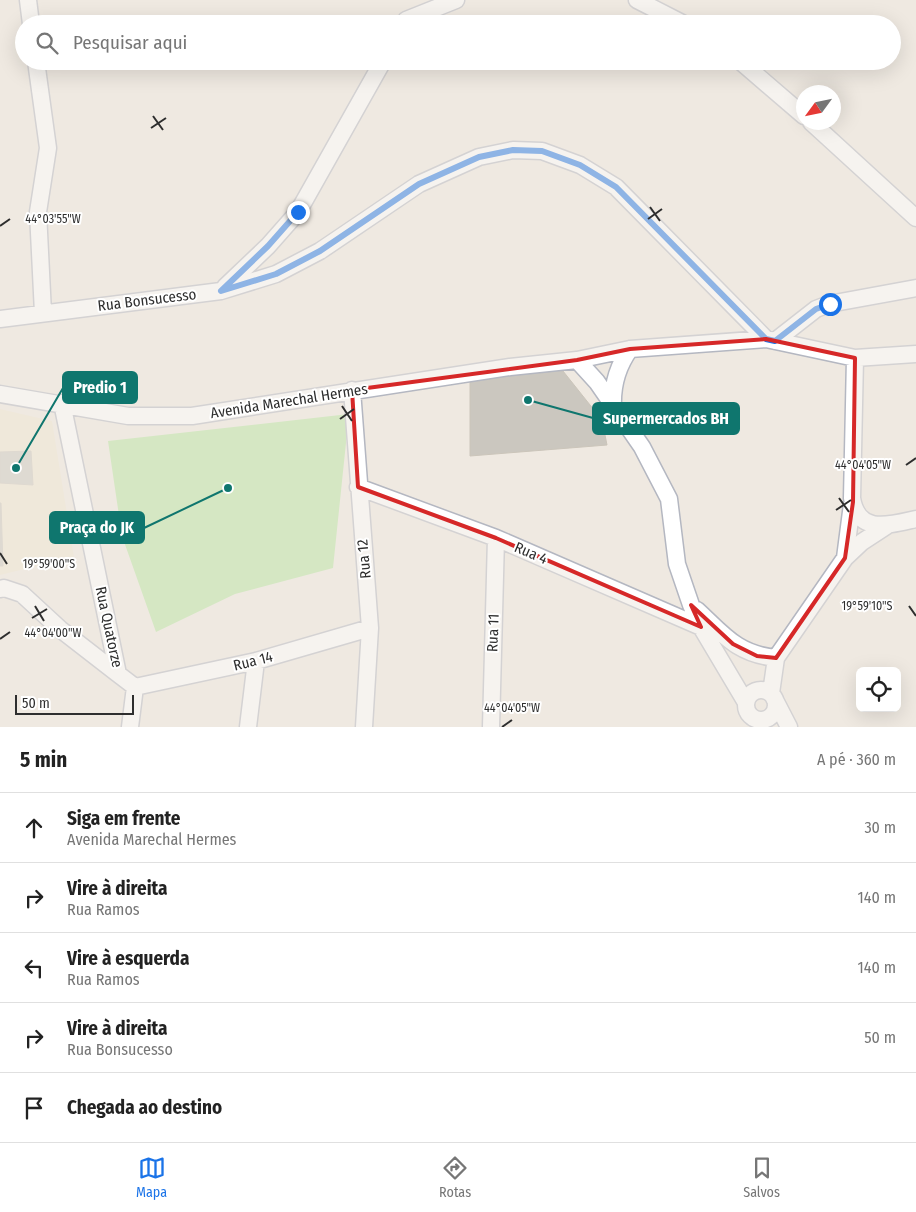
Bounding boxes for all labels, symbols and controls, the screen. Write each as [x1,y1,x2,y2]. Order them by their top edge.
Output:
search box [15,15,901,70]
icon: search [33,29,61,57]
text: Pesquisar aqui [73,31,187,54]
north arrow [796,85,841,130]
route end [287,201,310,224]
text: 44°03'55"W [25,212,81,226]
street label: Rua Bonsucesso [97,285,197,315]
route start [819,293,842,316]
callout: Predio 1 [63,372,137,403]
text: Predio 1 [73,378,127,397]
street label: Avenida Marechal Hermes [209,380,369,422]
callout: Supermercados BH [593,403,739,434]
text: Supermercados BH [603,409,729,428]
text: 44°04'05"W [835,458,891,472]
callout: Praça do JK [50,512,144,543]
text: Praça do JK [60,518,135,538]
street label: Rua 12 [353,538,375,579]
street label: Rua 4 [512,538,550,568]
text: 19°59'00"S [23,557,75,571]
street label: Rua Quatorze [92,585,126,669]
text: 19°59'10"S [841,599,893,613]
street label: Rua 11 [483,614,503,652]
text: 44°04'00"W [25,626,81,640]
street label: Rua 14 [231,647,275,675]
map controls [856,667,901,712]
button: locate [856,667,901,712]
scale bar [15,692,134,715]
text: 50 m [22,695,50,712]
text: 44°04'05"W [484,701,540,715]
text: 5 min [20,747,67,773]
text: A pé · 360 m [817,750,896,769]
text: Siga em frente [67,807,181,830]
icon: ahead [20,814,48,842]
text: 30 m [864,818,896,837]
text: Avenida Marechal Hermes [67,830,236,849]
text: Vire à direita [67,877,168,900]
icon: right [20,884,48,912]
text: 140 m [858,888,896,907]
text: Rua Ramos [67,900,140,919]
text: Vire à esquerda [67,947,189,970]
icon: left [20,954,48,982]
text: 140 m [858,958,896,977]
text: Rua Ramos [67,970,140,989]
text: Vire à direita [67,1017,168,1040]
icon: right [20,1024,48,1052]
text: 50 m [864,1028,896,1047]
text: Rua Bonsucesso [67,1040,173,1059]
icon: arrive [20,1094,48,1122]
text: Chegada ao destino [67,1096,222,1119]
tab: Mapa [136,1154,167,1201]
tab: Rotas [439,1154,471,1201]
tab: Salvos [743,1154,780,1201]

